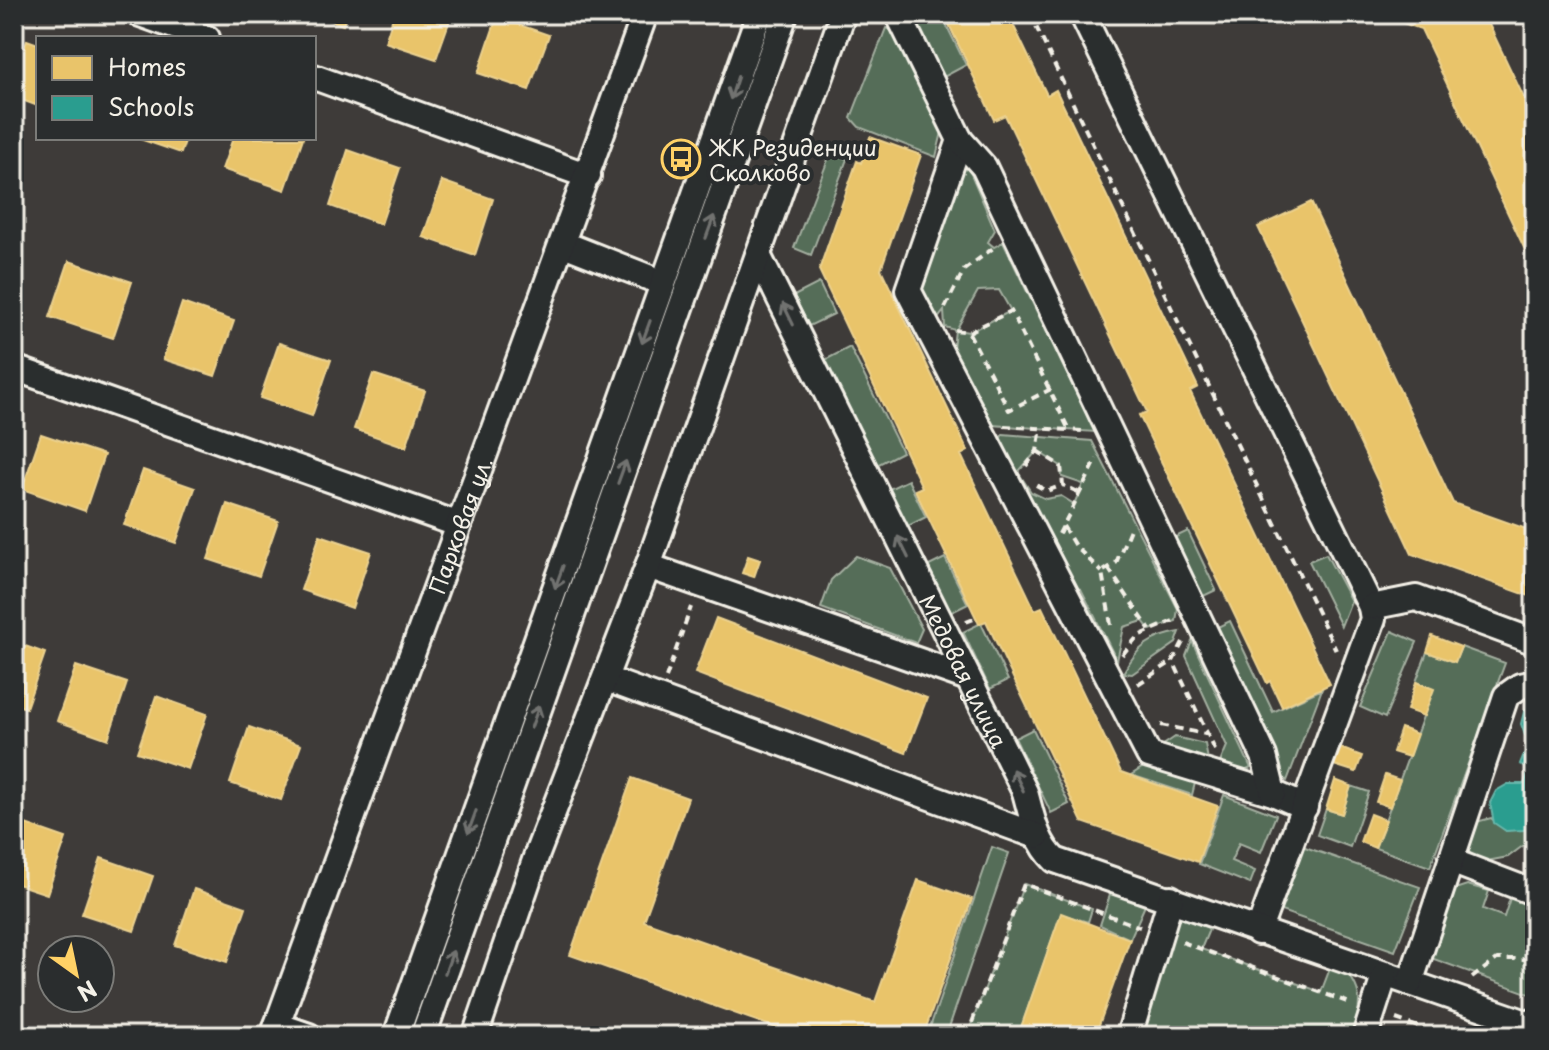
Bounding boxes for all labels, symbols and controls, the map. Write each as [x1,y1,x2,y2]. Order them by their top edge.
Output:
legend [36,36,316,140]
text: Homes [108,48,186,84]
one-way arrow [726,74,741,100]
text: Schools [108,88,194,124]
place label: ЖК Резиденции Сколково [708,130,877,188]
bus stop icon: ЖК Резиденции Сколково [660,138,702,180]
one-way arrow [703,215,718,240]
one-way arrow [779,302,795,326]
one-way arrow [637,319,652,344]
street label: Парковая ул. [419,451,499,598]
one-way arrow [616,460,631,485]
one-way arrow [895,535,910,559]
one-way arrow [550,564,565,589]
street label: Медовая улица [912,588,1017,753]
one-way arrow [529,705,544,730]
one-way arrow [1010,768,1026,792]
one-way arrow [463,809,478,834]
north arrow [36,934,116,1014]
one-way arrow [442,950,457,975]
text: N [71,973,104,1011]

